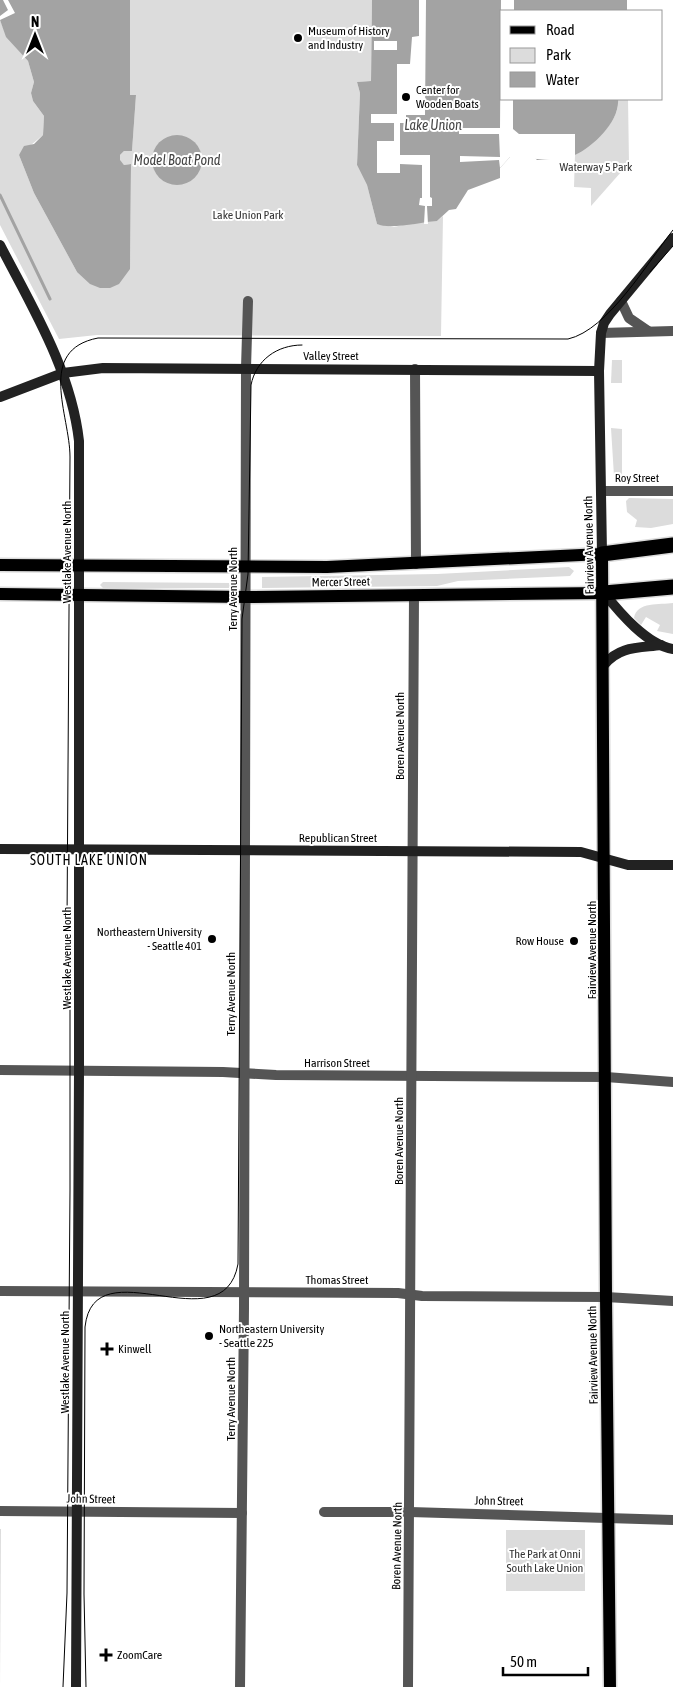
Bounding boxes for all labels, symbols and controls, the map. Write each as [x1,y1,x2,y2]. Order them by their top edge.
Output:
north arrow [10,10,60,60]
legend [500,10,663,100]
text: N [31,14,39,30]
text: Road [546,21,575,38]
place label: Museum of History and Industry [308,24,390,52]
marker: Museum of History and Industry [292,32,304,44]
text: Park [546,46,571,63]
text: Water [546,71,579,88]
place label: Center for Wooden Boats [416,83,479,111]
marker: Center for Wooden Boats [400,91,412,103]
water label: Lake Union [404,117,462,133]
water label: Model Boat Pond [134,152,221,168]
park label: Waterway 5 Park [560,160,633,174]
park label: Lake Union Park [212,208,284,222]
street label: Valley Street [303,349,359,363]
street label: Roy Street [615,471,660,485]
street label: Fairview Avenue North [581,496,597,594]
street label: Westlake Avenue North [60,501,74,603]
street label: Terry Avenue North [226,547,240,631]
street label: Mercer Street [312,574,371,590]
street label: Boren Avenue North [393,692,407,780]
street label: Republican Street [299,831,378,845]
district label: SOUTH LAKE UNION [30,852,148,868]
street label: Fairview Avenue North [585,901,599,999]
street label: Westlake Avenue North [60,907,74,1009]
place label: Northeastern University - Seattle 401 [97,925,202,953]
marker: Northeastern University - Seattle 401 [206,933,218,945]
place label: Row House [516,934,564,948]
marker: Row House [568,935,580,947]
street label: Terry Avenue North [224,952,238,1036]
street label: Harrison Street [304,1056,371,1070]
street label: Boren Avenue North [392,1097,406,1185]
street label: Thomas Street [306,1273,369,1287]
street label: Fairview Avenue North [585,1306,601,1404]
street label: Westlake Avenue North [58,1311,72,1413]
place label: Northeastern University - Seattle 225 [219,1322,324,1350]
marker: Northeastern University - Seattle 225 [203,1330,215,1342]
marker: Kinwell [100,1342,114,1356]
place label: Kinwell [118,1342,152,1356]
street label: Terry Avenue North [224,1357,238,1441]
street label: John Street [66,1492,116,1506]
street label: John Street [474,1494,524,1508]
street label: Boren Avenue North [389,1502,405,1590]
park label: The Park at Onni South Lake Union [507,1547,583,1575]
scale bar [503,1644,588,1676]
marker: ZoomCare [99,1648,113,1662]
place label: ZoomCare [117,1648,162,1662]
text: 50 m [510,1653,537,1670]

